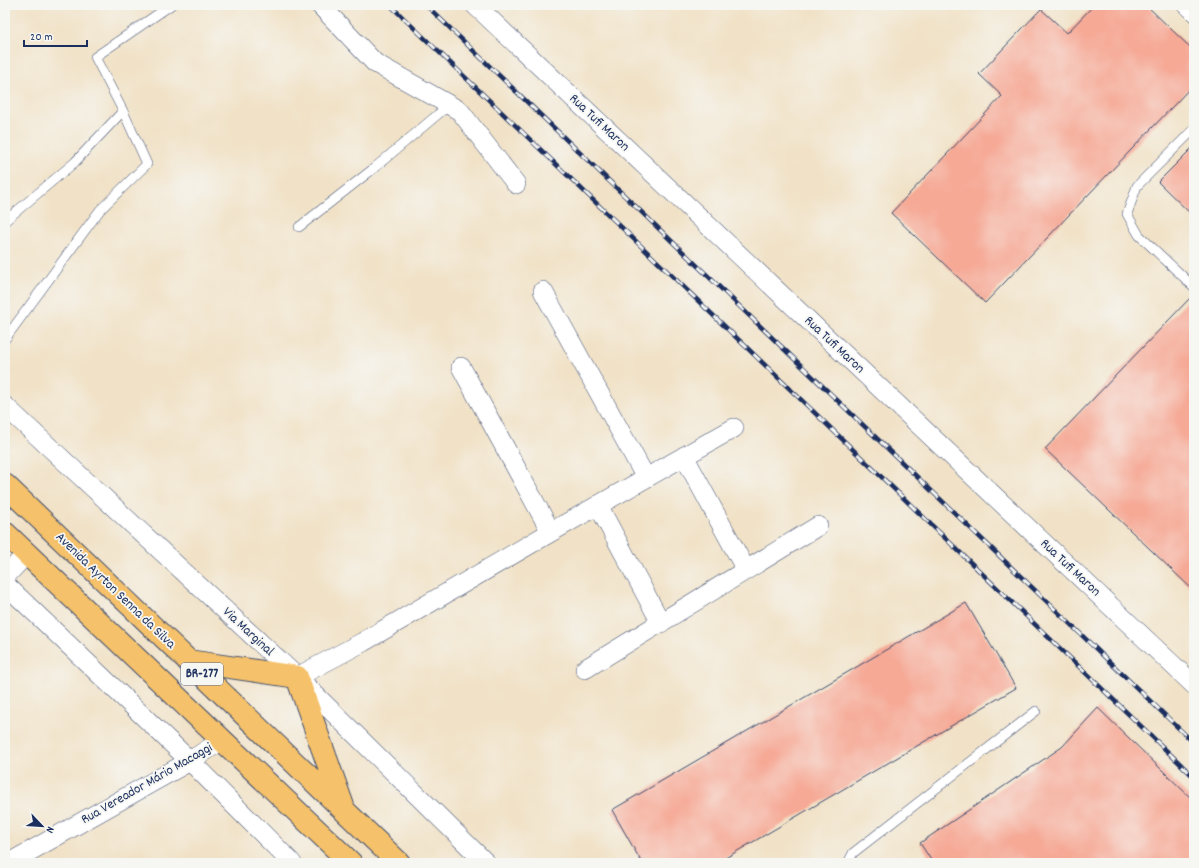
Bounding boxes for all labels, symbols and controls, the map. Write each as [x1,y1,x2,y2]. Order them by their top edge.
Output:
scale bar [24,22,87,48]
text: 20 m [30,29,53,46]
street label: Rua Tufi Maron [564,90,634,156]
street label: Rua Tufi Maron [799,312,869,378]
street label: Avenida Ayrton Senna da Silva [50,528,180,654]
street label: Rua Tufi Maron [1035,535,1105,601]
street label: Via Marginal [218,603,279,662]
road number: BR-277 [181,663,223,685]
street label: Rua Vereador Mário Macaggi [78,738,217,830]
north arrow [22,806,62,846]
text: N [41,824,58,836]

